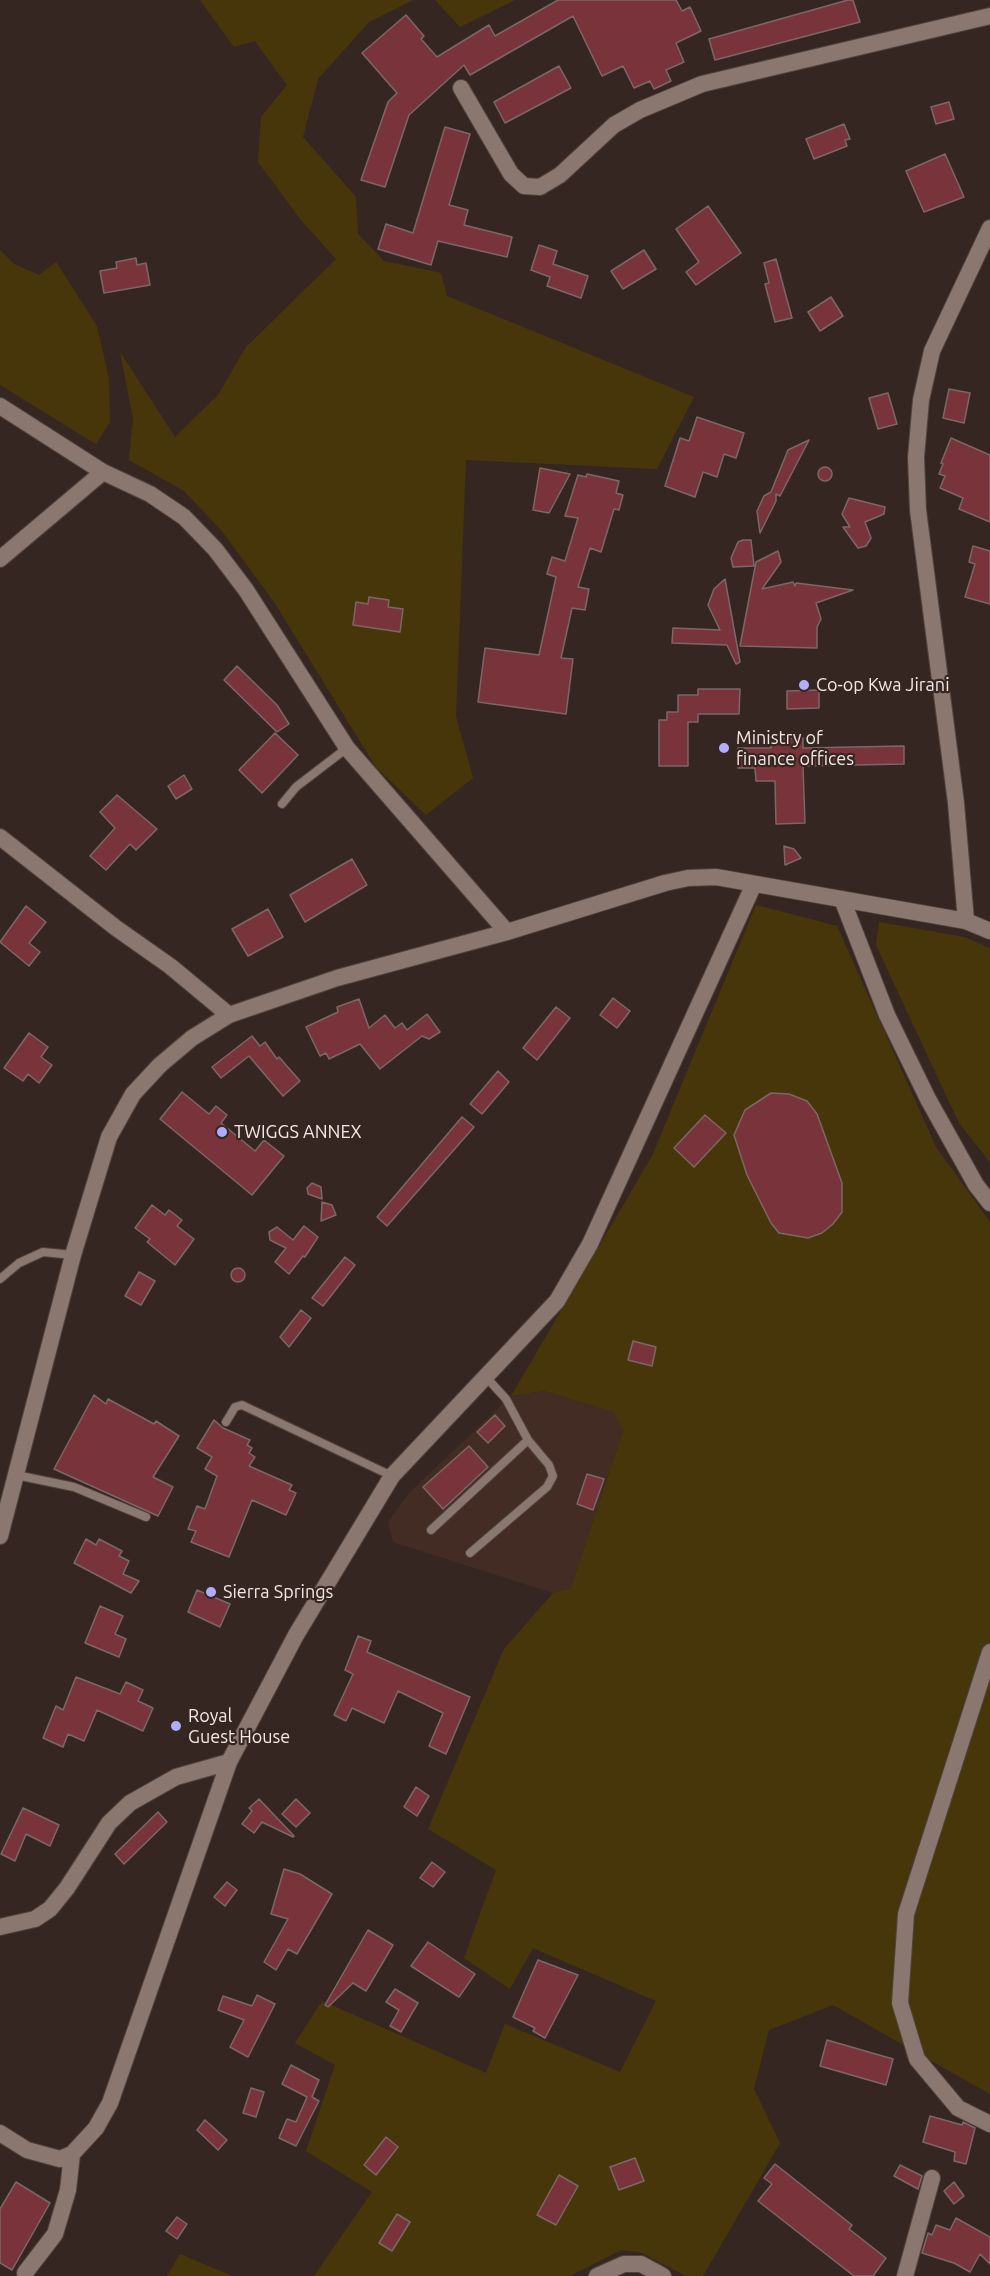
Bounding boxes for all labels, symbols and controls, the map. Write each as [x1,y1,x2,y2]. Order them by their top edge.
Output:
place label: Co-op Kwa Jirani [816,674,950,696]
marker: Co-op Kwa Jirani [797,678,811,692]
place label: Ministry of finance offices [736,727,854,770]
marker: Ministry of finance offices [717,741,731,755]
place label: TWIGGS ANNEX [234,1121,362,1143]
marker: TWIGGS ANNEX [215,1125,229,1139]
place label: Sierra Springs [223,1581,333,1603]
marker: Sierra Springs [204,1585,218,1599]
place label: Royal Guest House [188,1705,290,1748]
marker: Royal Guest House [169,1719,183,1733]

